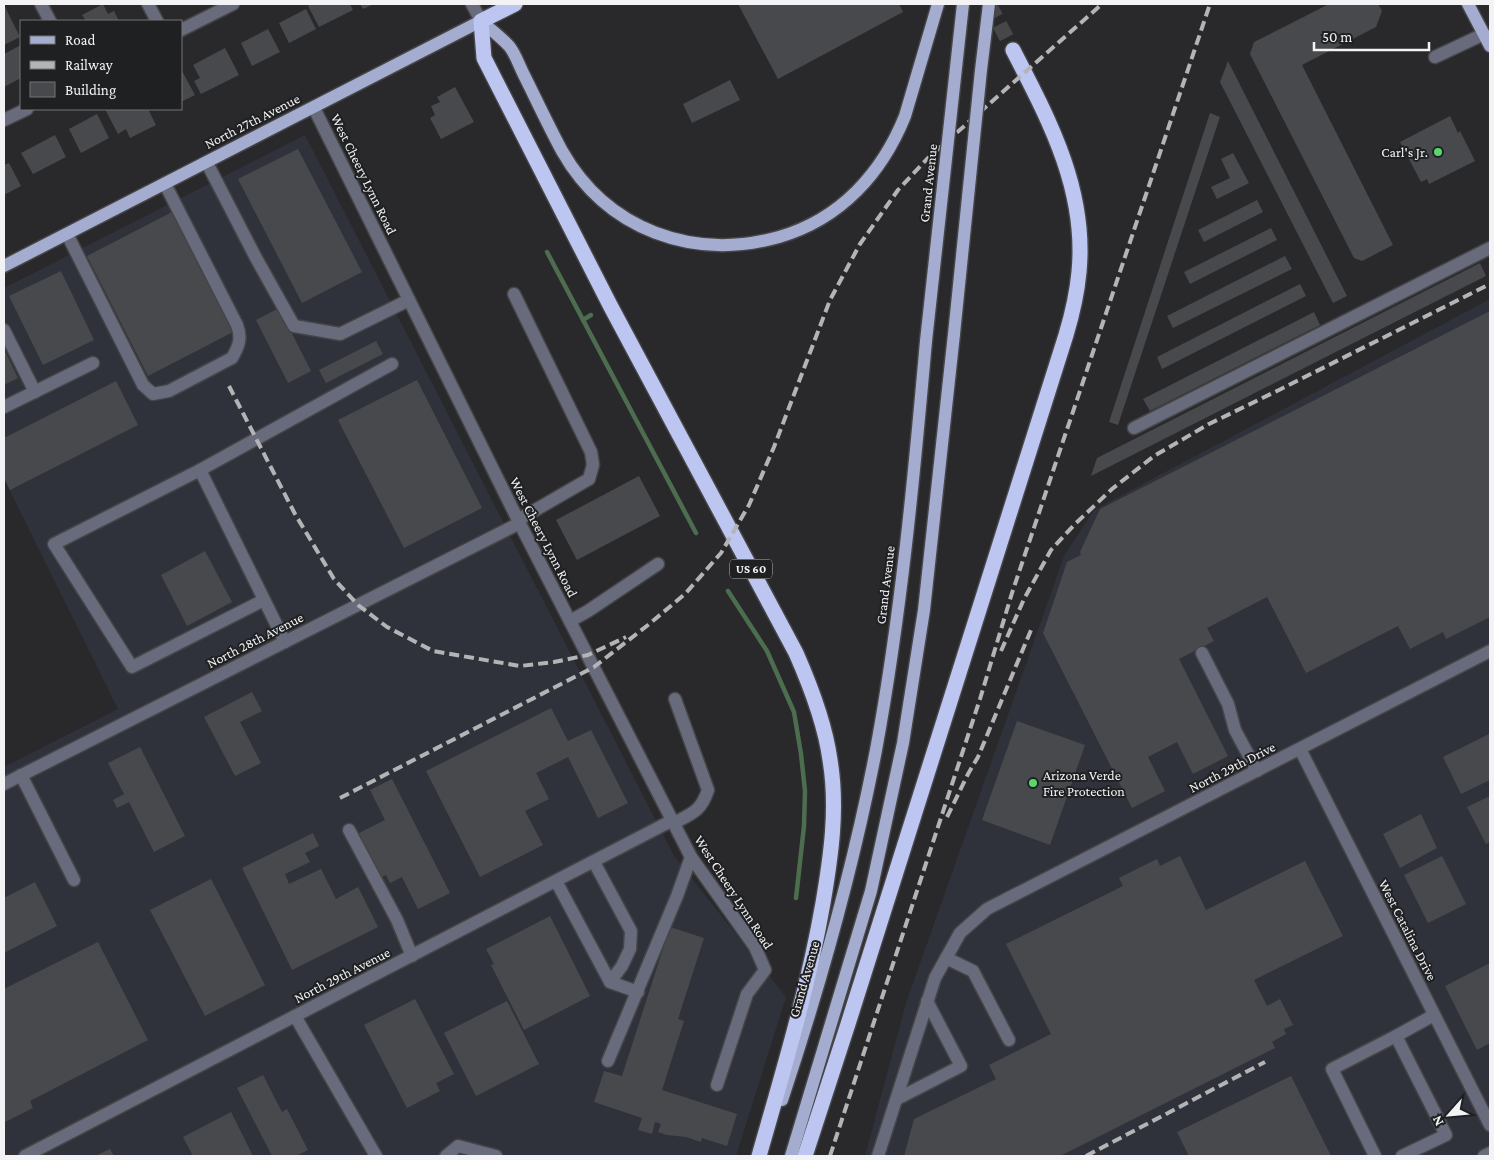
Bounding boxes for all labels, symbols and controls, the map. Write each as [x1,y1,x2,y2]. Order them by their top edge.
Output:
legend [20,20,182,110]
scale bar [1314,20,1429,52]
text: 50 m [1322,29,1352,45]
text: Road [65,32,96,48]
text: Railway [65,57,113,74]
text: Building [65,82,116,99]
street label: North 27th Avenue [202,90,302,152]
street label: West Cheery Lynn Road [328,111,401,238]
street label: Grand Avenue [916,143,940,223]
place label: Carl's Jr. [1381,144,1428,160]
marker: Carl's Jr. [1432,146,1444,158]
street label: West Cheery Lynn Road [507,474,581,600]
street label: Grand Avenue [872,545,898,625]
road number: US 60 [730,560,772,578]
street label: North 28th Avenue [204,609,306,671]
street label: North 29th Drive [1186,738,1278,796]
place label: Arizona Verde Fire Protection [1043,767,1125,799]
marker: Arizona Verde Fire Protection [1027,777,1039,789]
street label: West Cheery Lynn Road [691,832,777,952]
street label: West Catalina Drive [1376,877,1440,983]
street label: Grand Avenue [785,939,823,1019]
street label: North 29th Avenue [291,944,393,1006]
north arrow [1424,1090,1474,1140]
text: N [1428,1113,1447,1129]

